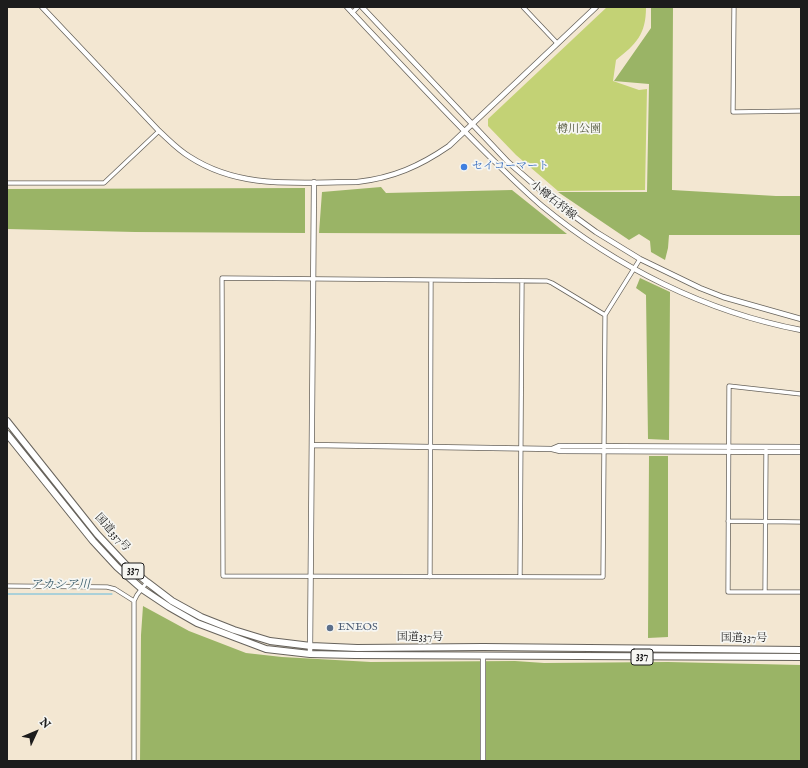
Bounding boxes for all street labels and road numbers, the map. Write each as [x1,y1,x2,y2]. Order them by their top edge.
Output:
street label: 小樽石狩線 [527,179,579,223]
street label: 国道337号 [92,511,132,555]
road number: 337 [122,563,144,579]
street label: 国道337号 [397,631,443,645]
street label: 国道337号 [721,632,767,646]
road number: 337 [631,649,653,665]

